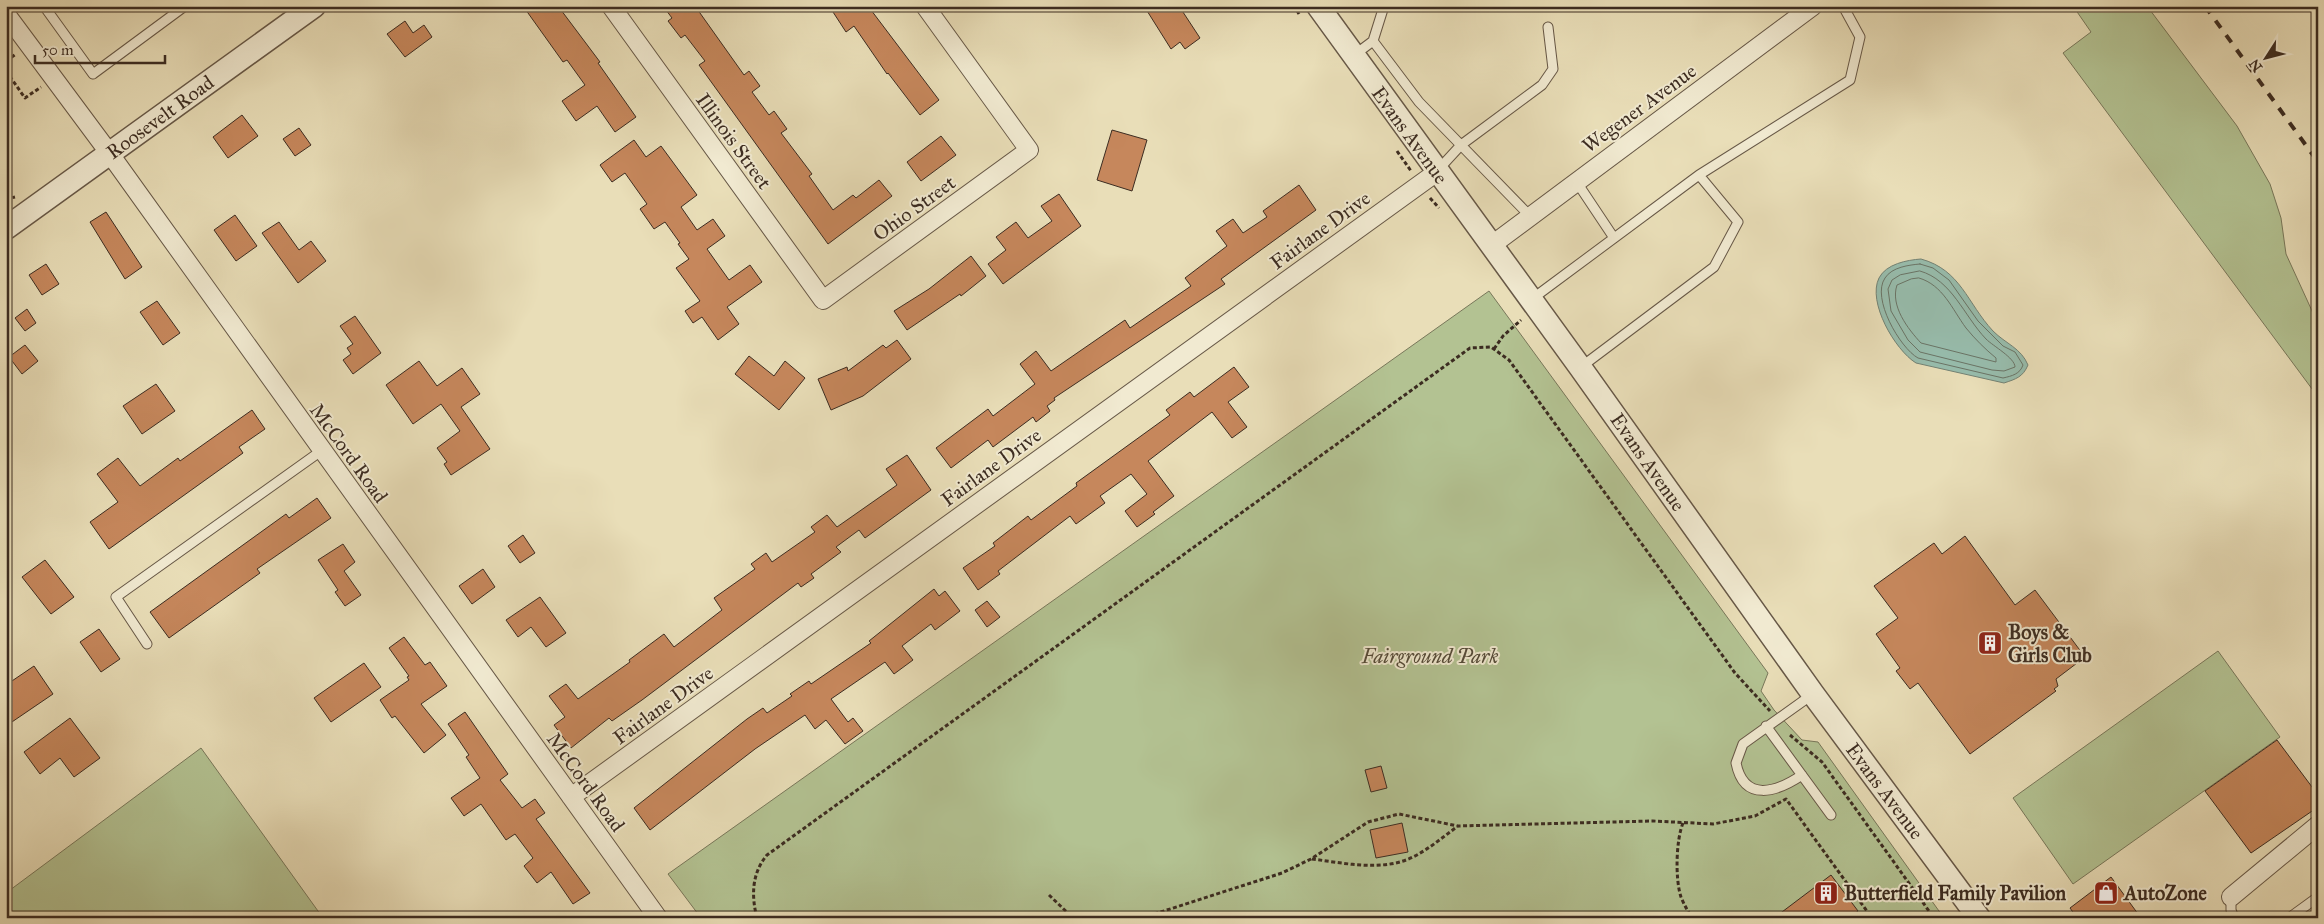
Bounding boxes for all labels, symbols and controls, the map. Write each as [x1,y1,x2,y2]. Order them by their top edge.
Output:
scale bar [35,32,165,64]
north arrow [2242,32,2292,82]
text: 50 m [42,41,74,59]
text: N [2245,55,2266,75]
street label: Wegener Avenue [1577,59,1701,158]
street label: Roosevelt Road [102,70,218,164]
street label: Evans Avenue [1367,82,1453,188]
street label: Illinois Street [691,88,777,194]
street label: Ohio Street [868,170,960,246]
street label: Fairlane Drive [1265,186,1375,274]
street label: McCord Road [305,399,393,507]
street label: Evans Avenue [1605,408,1691,516]
street label: Fairlane Drive [936,423,1046,511]
place label: Boys & Girls Club [2008,620,2092,667]
building icon: Boys & Girls Club [1977,630,2003,656]
park label: Fairground Park [1361,644,1498,668]
street label: Fairlane Drive [608,661,718,749]
street label: McCord Road [542,728,630,836]
street label: Evans Avenue [1841,738,1929,844]
building icon: Butterfield Family Pavilion [1813,880,1839,906]
shop icon: AutoZone [2093,880,2119,906]
place label: Butterfield Family Pavilion [1844,881,2066,906]
place label: AutoZone [2122,881,2207,905]

